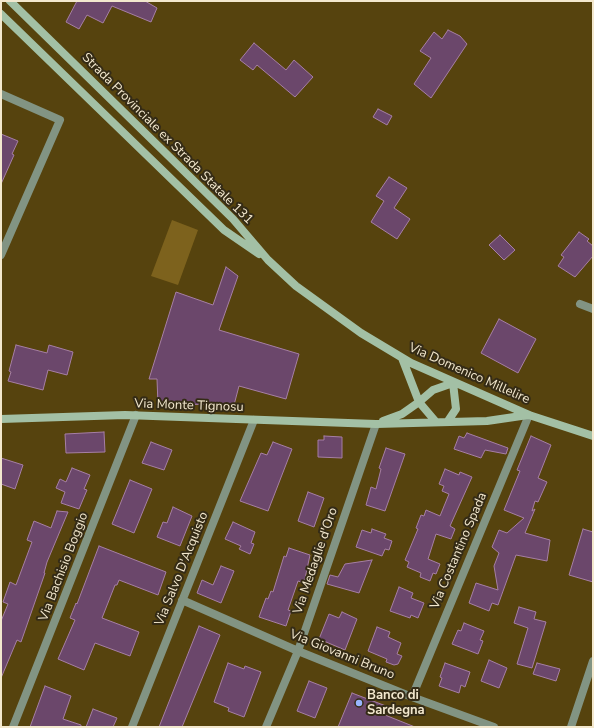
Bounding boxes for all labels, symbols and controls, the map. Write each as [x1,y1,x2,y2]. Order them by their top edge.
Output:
street label: Strada Provinciale ex Strada Statale 131 [78,50,256,228]
street label: Via Domenico Millelire [406,340,532,408]
street label: Via Monte Tignosu [134,396,244,416]
street label: Via Costantino Spada [427,490,491,612]
street label: Via Medaglie d'Oro [290,506,342,616]
street label: Via Bachisio Boggio [36,510,92,624]
street label: Via Salvo D'Acquisto [152,510,212,628]
street label: Via Giovanni Bruno [287,627,397,683]
place label: Banco di Sardegna [367,688,425,719]
marker: Banco di Sardegna [354,698,364,708]

